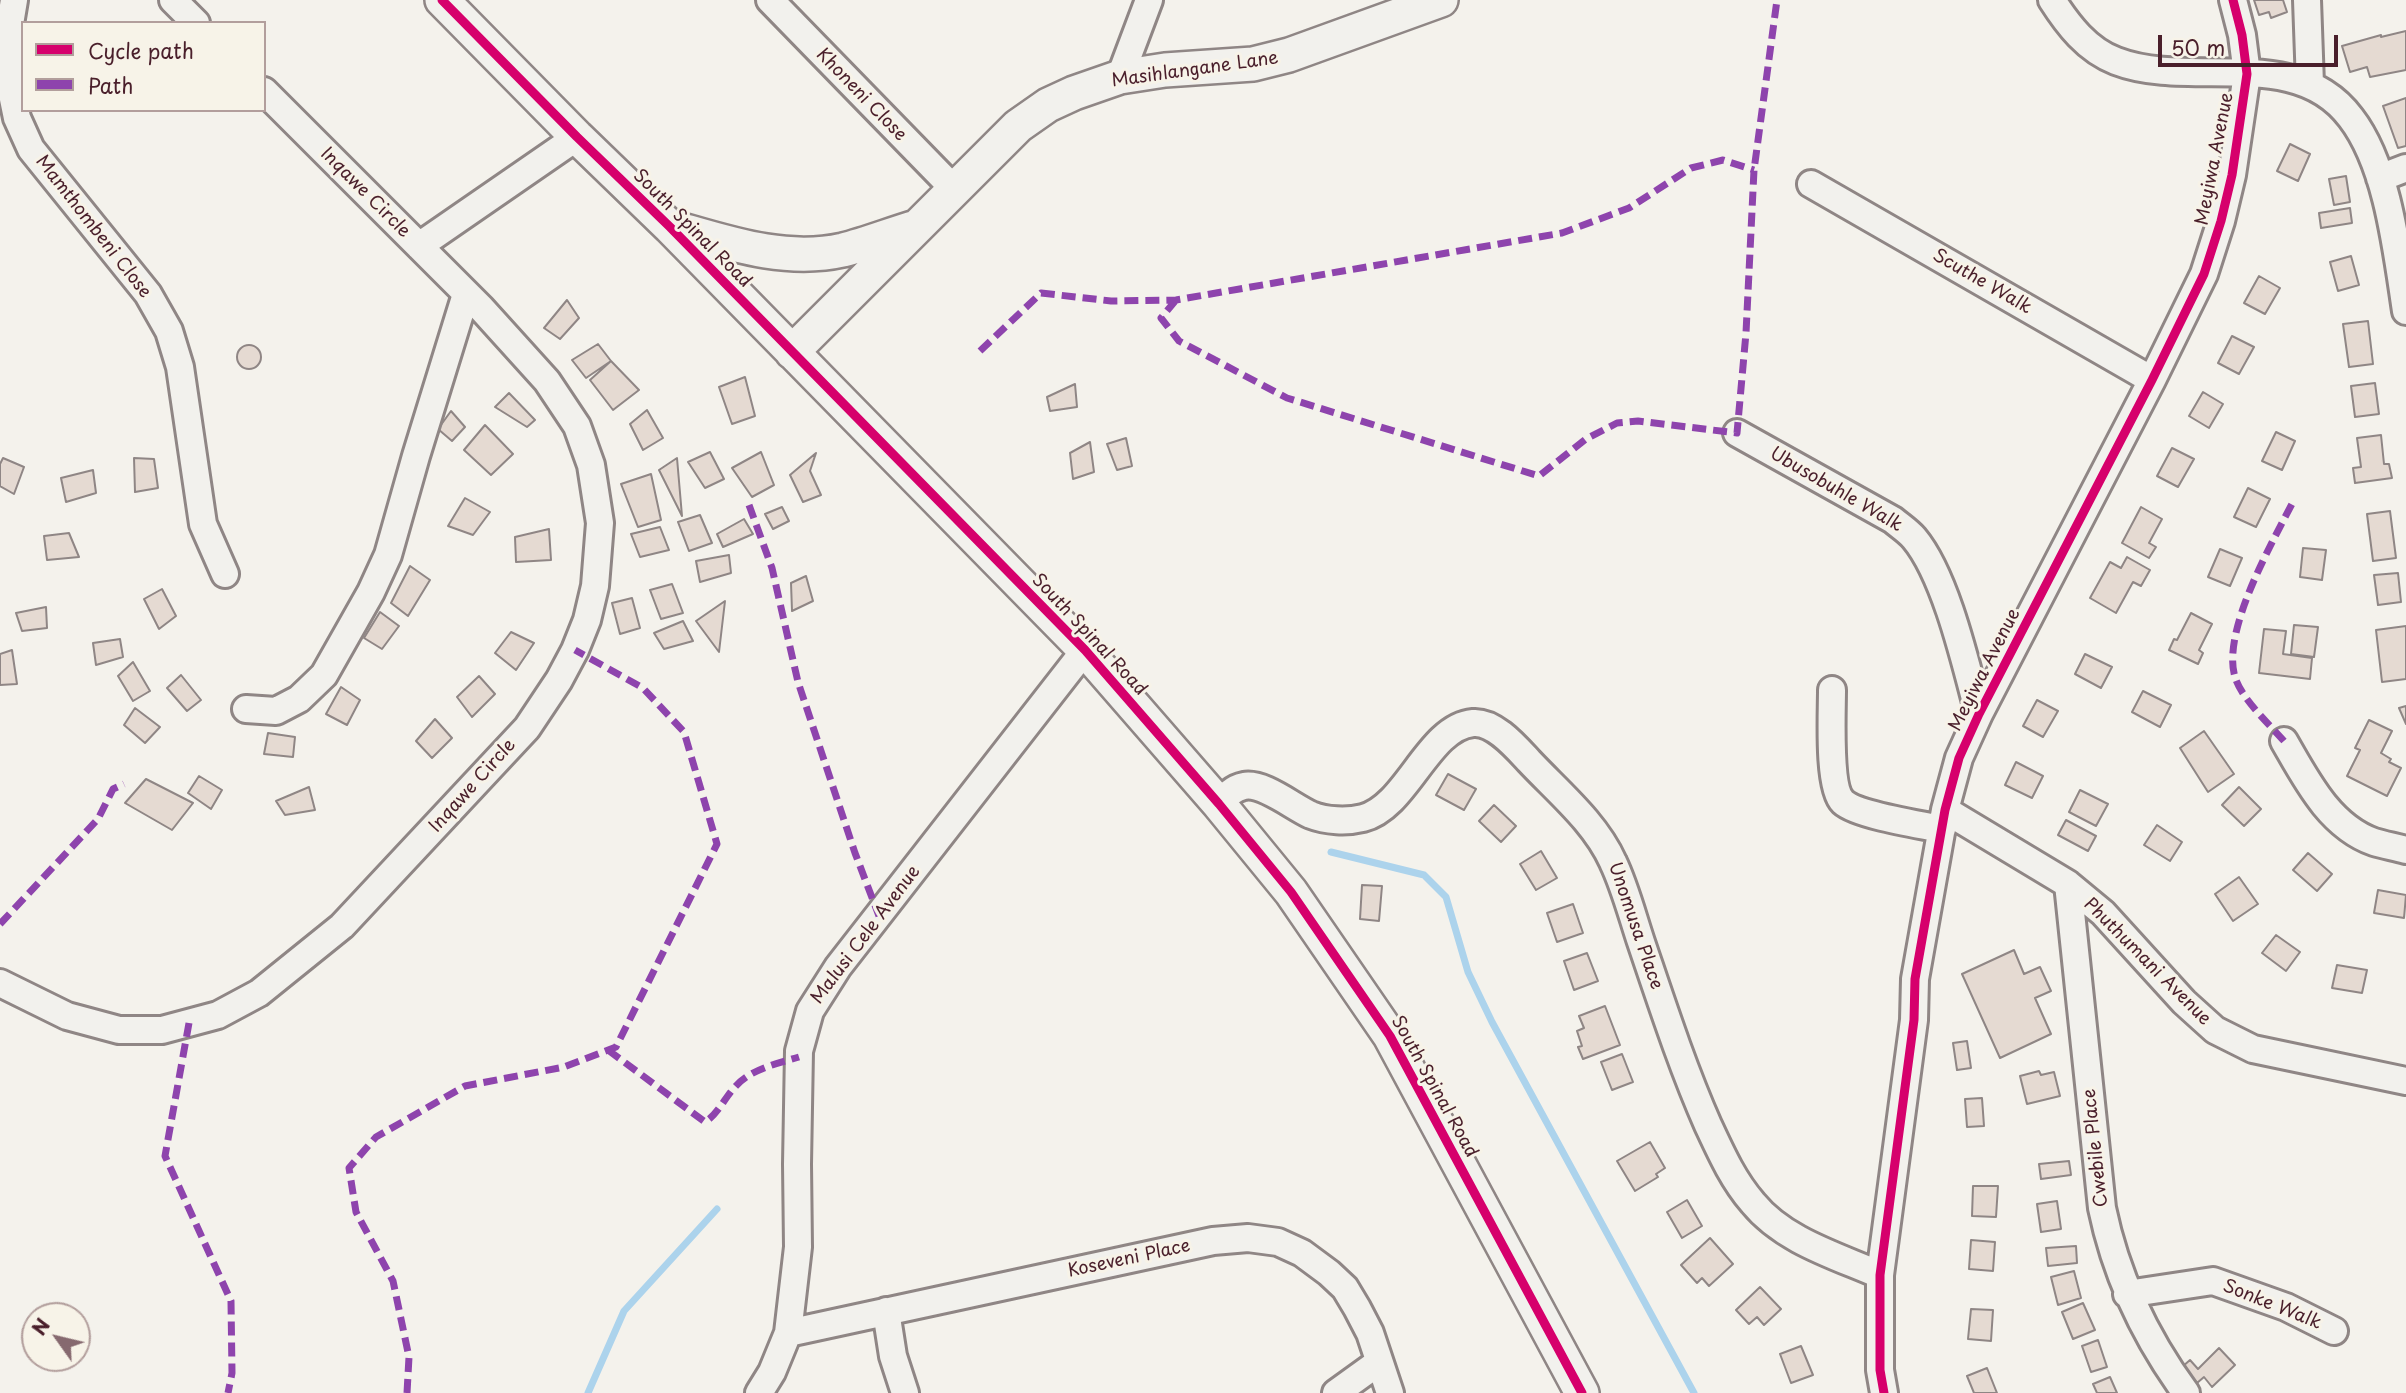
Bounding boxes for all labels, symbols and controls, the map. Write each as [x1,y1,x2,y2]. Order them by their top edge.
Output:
legend [21,21,266,112]
scale bar [2161,21,2341,65]
text: 50 m [2171,31,2225,63]
text: Cycle path [88,34,194,66]
street label: Khoneni Close [811,44,911,146]
street label: Masihlangane Lane [1110,48,1280,92]
text: Path [88,69,133,101]
street label: Meyiwa Avenue [2192,91,2238,227]
street label: Inqawe Circle [316,144,414,242]
street label: Mamthombeni Close [31,151,155,303]
street label: South Spinal Road [628,165,756,293]
street label: Scuthe Walk [1929,245,2035,319]
street label: Ubusobuhle Walk [1766,443,1906,537]
street label: South Spinal Road [1027,570,1151,700]
street label: Meyiwa Avenue [1945,605,2025,735]
street label: Inqawe Circle [425,735,521,837]
street label: Unomusa Place [1603,860,1667,992]
street label: Malusi Cele Avenue [807,862,925,1008]
street label: Phuthumani Avenue [2079,894,2215,1030]
street label: South Spinal Road [1386,1012,1482,1162]
street label: Cwebile Place [2079,1088,2113,1208]
street label: Koseveni Place [1066,1235,1192,1283]
street label: Sonke Walk [2220,1275,2324,1335]
north arrow [21,1302,91,1372]
text: N [24,1312,56,1340]

